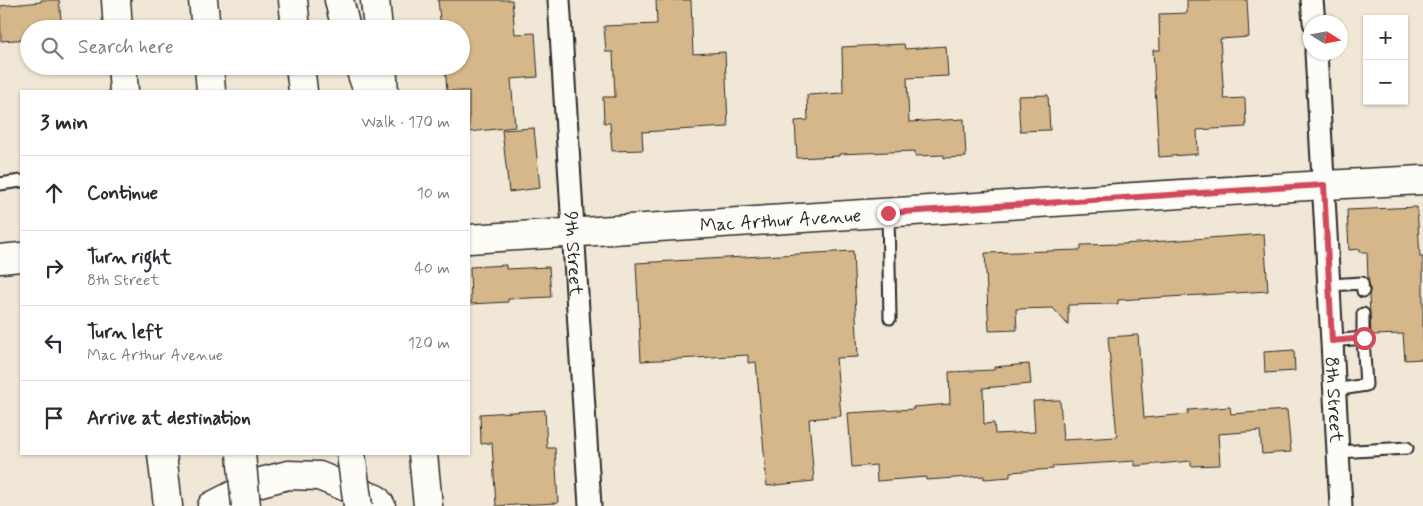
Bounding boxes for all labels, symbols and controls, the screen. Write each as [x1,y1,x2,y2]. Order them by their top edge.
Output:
north arrow [1303,15,1348,60]
map controls [1363,15,1408,105]
button: + [1363,15,1408,60]
search box [20,20,470,75]
icon: search [38,34,66,62]
text: Search here [78,35,174,60]
button: − [1363,60,1408,105]
text: 3 min [40,109,88,137]
text: Walk · 170 m [361,112,450,133]
icon: ahead [40,179,68,207]
text: Continue [87,181,158,206]
text: 10 m [417,183,450,204]
route end [877,202,900,225]
street label: Mac Arthur Avenue [699,203,862,238]
street label: 9th Street [558,210,588,297]
text: Turn right [87,245,171,270]
icon: right [40,254,68,282]
text: 40 m [414,258,450,279]
text: 8th Street [87,270,160,291]
text: Turn left [87,320,163,345]
route start [1353,327,1376,350]
icon: left [40,329,68,357]
text: 120 m [408,333,450,354]
text: Mac Arthur Avenue [87,345,223,366]
street label: 8th Street [1319,356,1348,443]
icon: arrive [40,404,68,432]
text: Arrive at destination [87,406,251,431]

